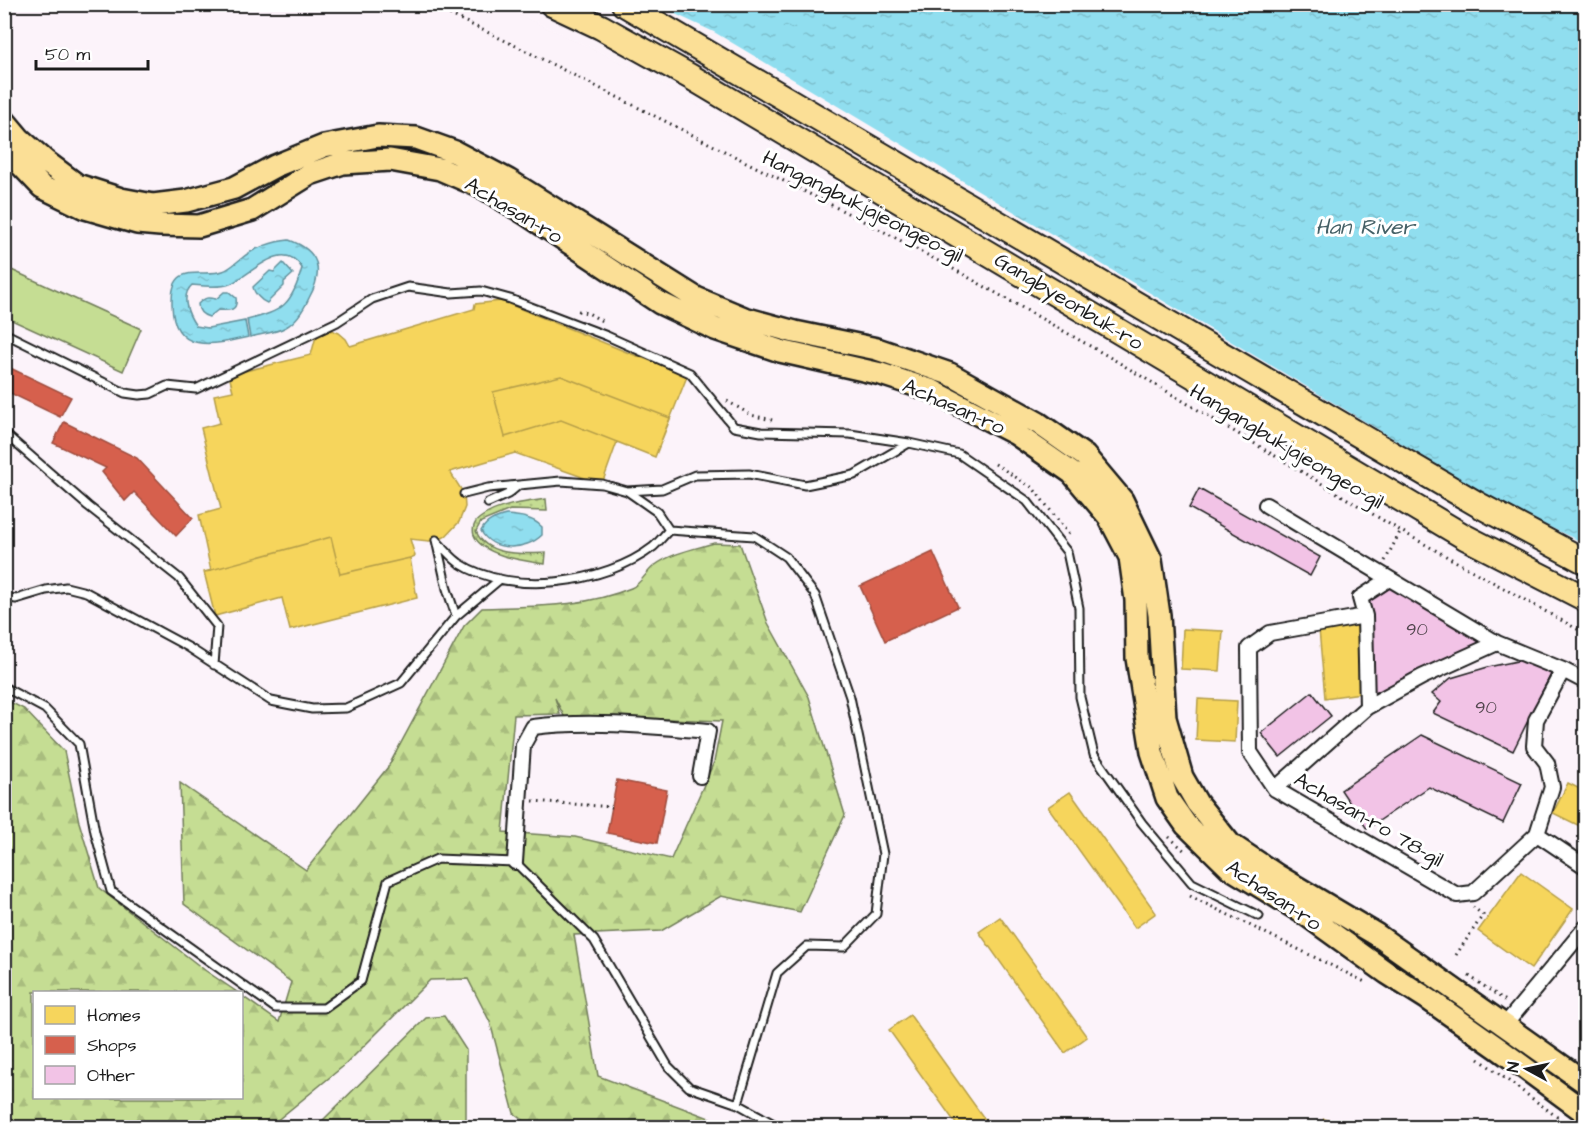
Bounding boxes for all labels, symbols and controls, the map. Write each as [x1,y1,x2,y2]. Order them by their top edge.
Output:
scale bar [36,33,148,71]
text: 50 m [45,42,90,67]
street label: Hangangbukjajeongeo-gil [756,143,968,271]
street label: Achasan-ro [459,170,568,251]
water label: Han River [1316,212,1417,243]
street label: Gangbyeonbuk-ro [988,246,1149,359]
street label: Achasan-ro [898,371,1010,442]
street label: Hangangbukjajeongeo-gil [1183,377,1389,518]
house number: 90 [1406,617,1428,642]
house number: 90 [1475,695,1497,720]
street label: Achasan-ro 78-gil [1288,765,1449,876]
street label: Achasan-ro [1220,853,1327,938]
legend [33,991,243,1099]
text: Homes [87,1003,141,1028]
text: Shops [87,1033,137,1058]
north arrow [1497,1039,1557,1099]
text: N [1502,1061,1525,1074]
text: Other [87,1063,135,1088]

